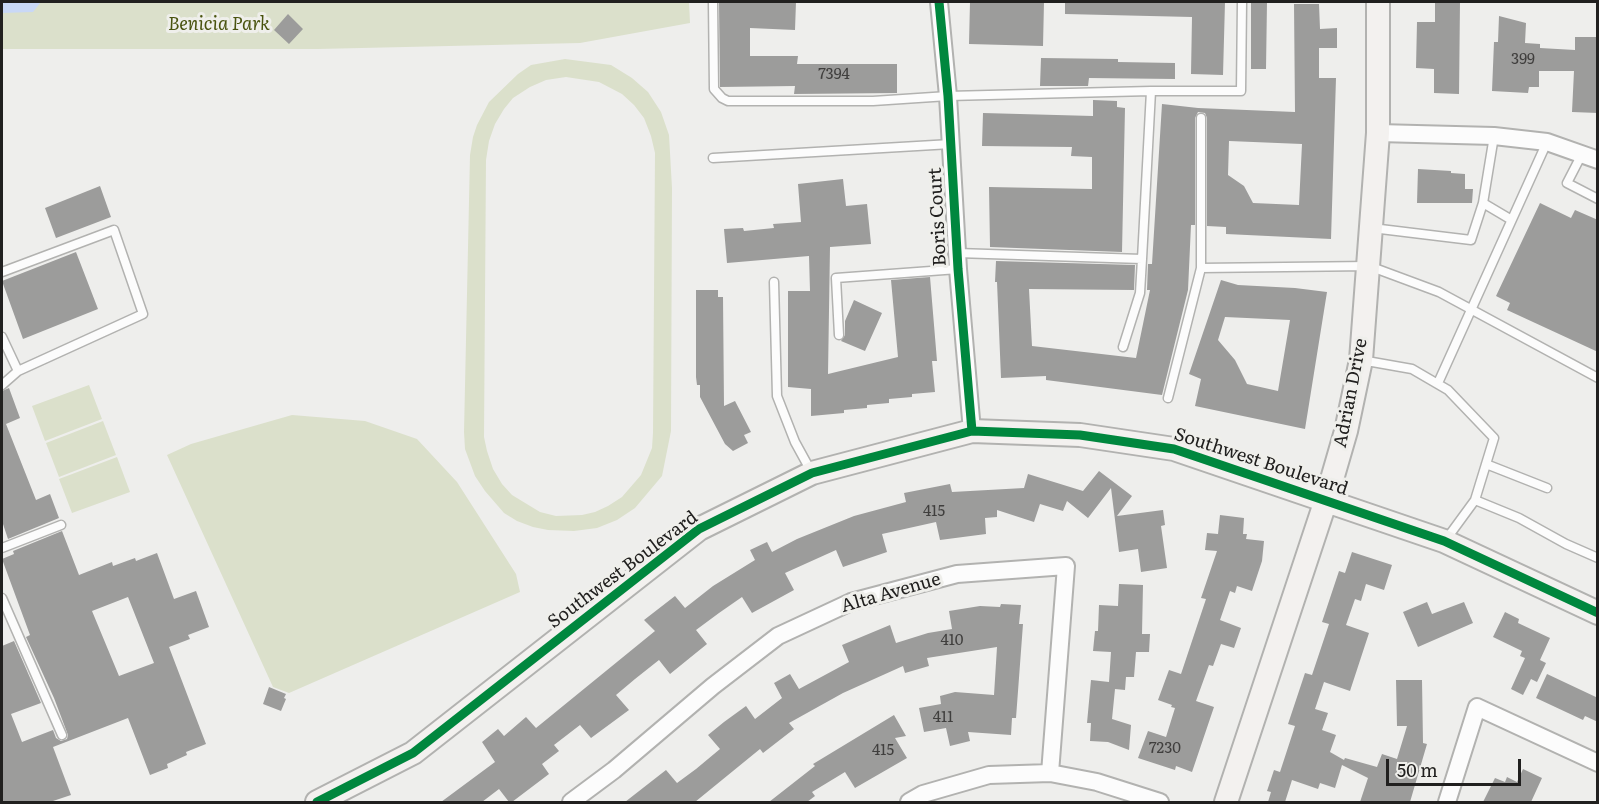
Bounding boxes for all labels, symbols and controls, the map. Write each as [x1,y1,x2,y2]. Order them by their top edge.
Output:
park label: Benicia Park [168,14,270,36]
house number: 399 [1511,51,1535,69]
house number: 7394 [818,66,850,84]
street label: Boris Court [925,167,951,267]
street label: Adrian Drive [1330,337,1372,449]
street label: Southwest Boulevard [1171,424,1351,500]
house number: 415 [923,503,945,521]
street label: Southwest Boulevard [544,507,702,633]
street label: Alta Avenue [839,568,943,618]
house number: 410 [940,632,964,650]
house number: 411 [933,709,953,727]
house number: 7230 [1149,740,1181,758]
house number: 415 [872,742,894,760]
scale bar [1389,747,1524,785]
text: 50 m [1397,756,1438,783]

